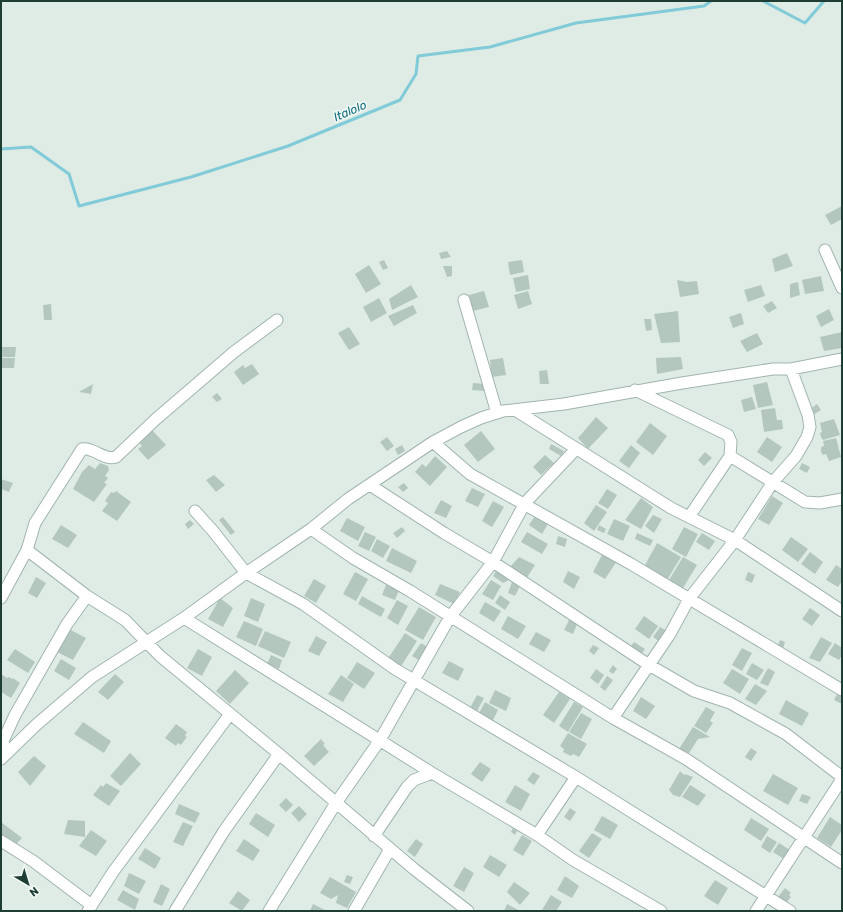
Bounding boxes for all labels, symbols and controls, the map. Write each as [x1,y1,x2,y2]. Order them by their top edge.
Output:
water label: Italolo [331,98,369,124]
north arrow [8,864,48,904]
text: N [27,884,41,899]

